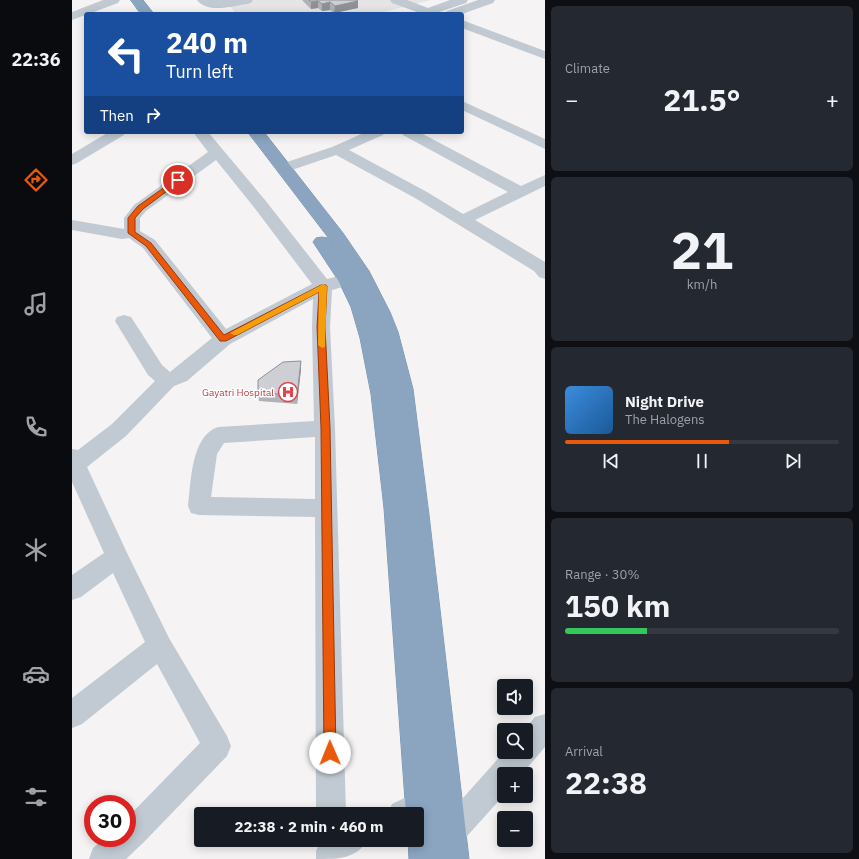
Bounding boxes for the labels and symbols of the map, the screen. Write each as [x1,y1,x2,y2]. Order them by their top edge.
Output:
pin [161,163,195,197]
hospital icon: Gayatri Hospital [277,381,299,403]
place label: Gayatri Hospital [202,386,274,399]
position arrow [309,732,351,774]
speed limit sign: 30 [84,795,136,847]

